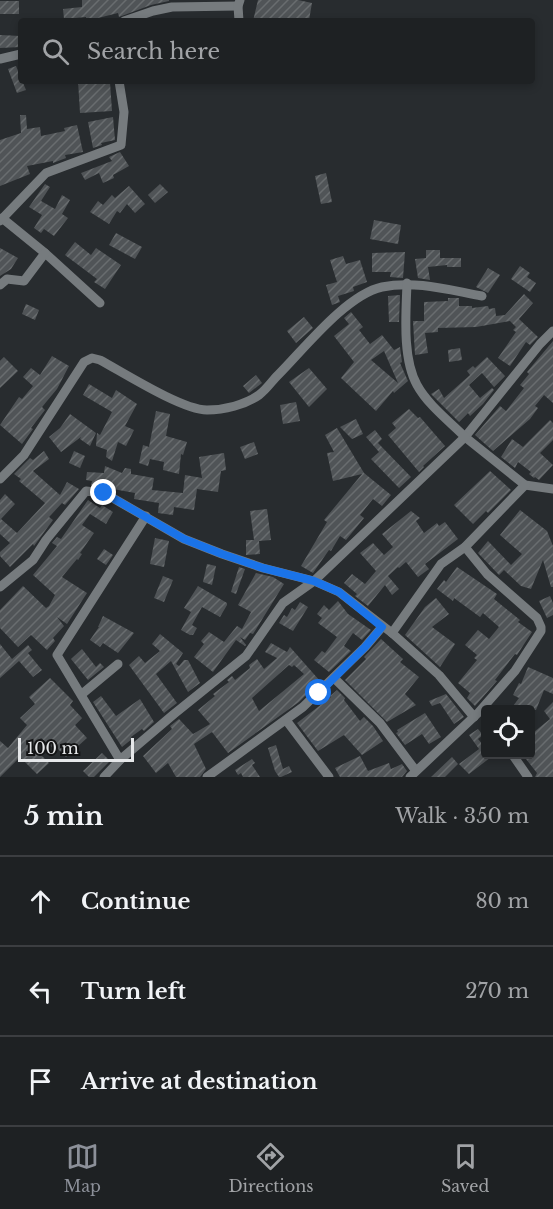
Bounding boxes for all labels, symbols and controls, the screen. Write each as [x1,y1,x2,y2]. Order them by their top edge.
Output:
search box [18,18,535,84]
icon: search [39,35,72,68]
text: Search here [87,38,220,65]
route end [90,479,116,505]
route start [305,679,331,705]
map controls [481,705,535,759]
button: locate [481,705,535,759]
scale bar [18,735,134,762]
text: 100 m [27,738,79,758]
text: 5 min [24,800,103,832]
text: Walk · 350 m [395,804,529,828]
icon: ahead [24,885,57,918]
text: Continue [81,888,190,915]
text: 80 m [475,889,529,913]
icon: left [24,975,57,1008]
text: Turn left [81,978,186,1005]
text: 270 m [465,979,529,1003]
icon: arrive [24,1065,57,1098]
text: Arrive at destination [81,1068,318,1095]
tab: Map [64,1140,101,1196]
tab: Directions [228,1140,313,1196]
tab: Saved [441,1140,489,1196]

